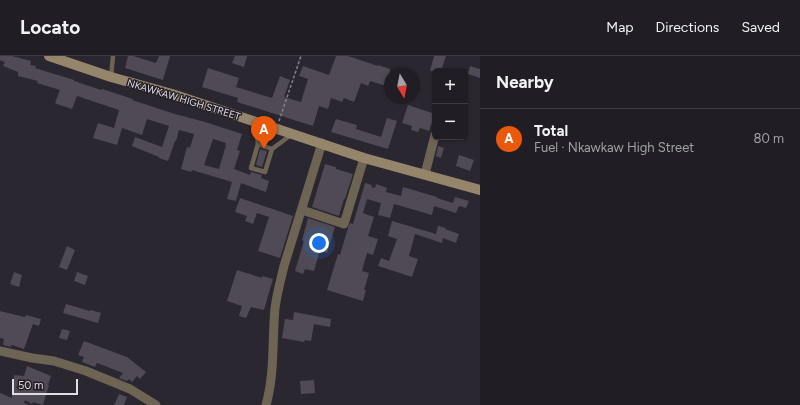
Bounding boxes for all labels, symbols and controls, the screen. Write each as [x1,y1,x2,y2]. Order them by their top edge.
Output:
text: Locato [20,16,80,39]
text: Map [606,19,634,36]
text: Directions [656,19,719,36]
text: Saved [741,19,780,36]
north arrow [384,68,420,104]
map controls [432,68,468,140]
button: + [432,68,468,104]
text: Nearby [496,72,554,92]
street label: NKAWKAW HIGH STREET [126,76,242,123]
button: − [432,104,468,140]
pin: A [251,116,277,149]
text: Total [534,122,568,140]
text: A [504,131,514,146]
text: 80 m [753,131,784,146]
text: Fuel · Nkawkaw High Street [534,140,694,155]
your location [309,233,329,253]
scale bar [12,377,78,396]
text: 50 m [18,379,43,392]

